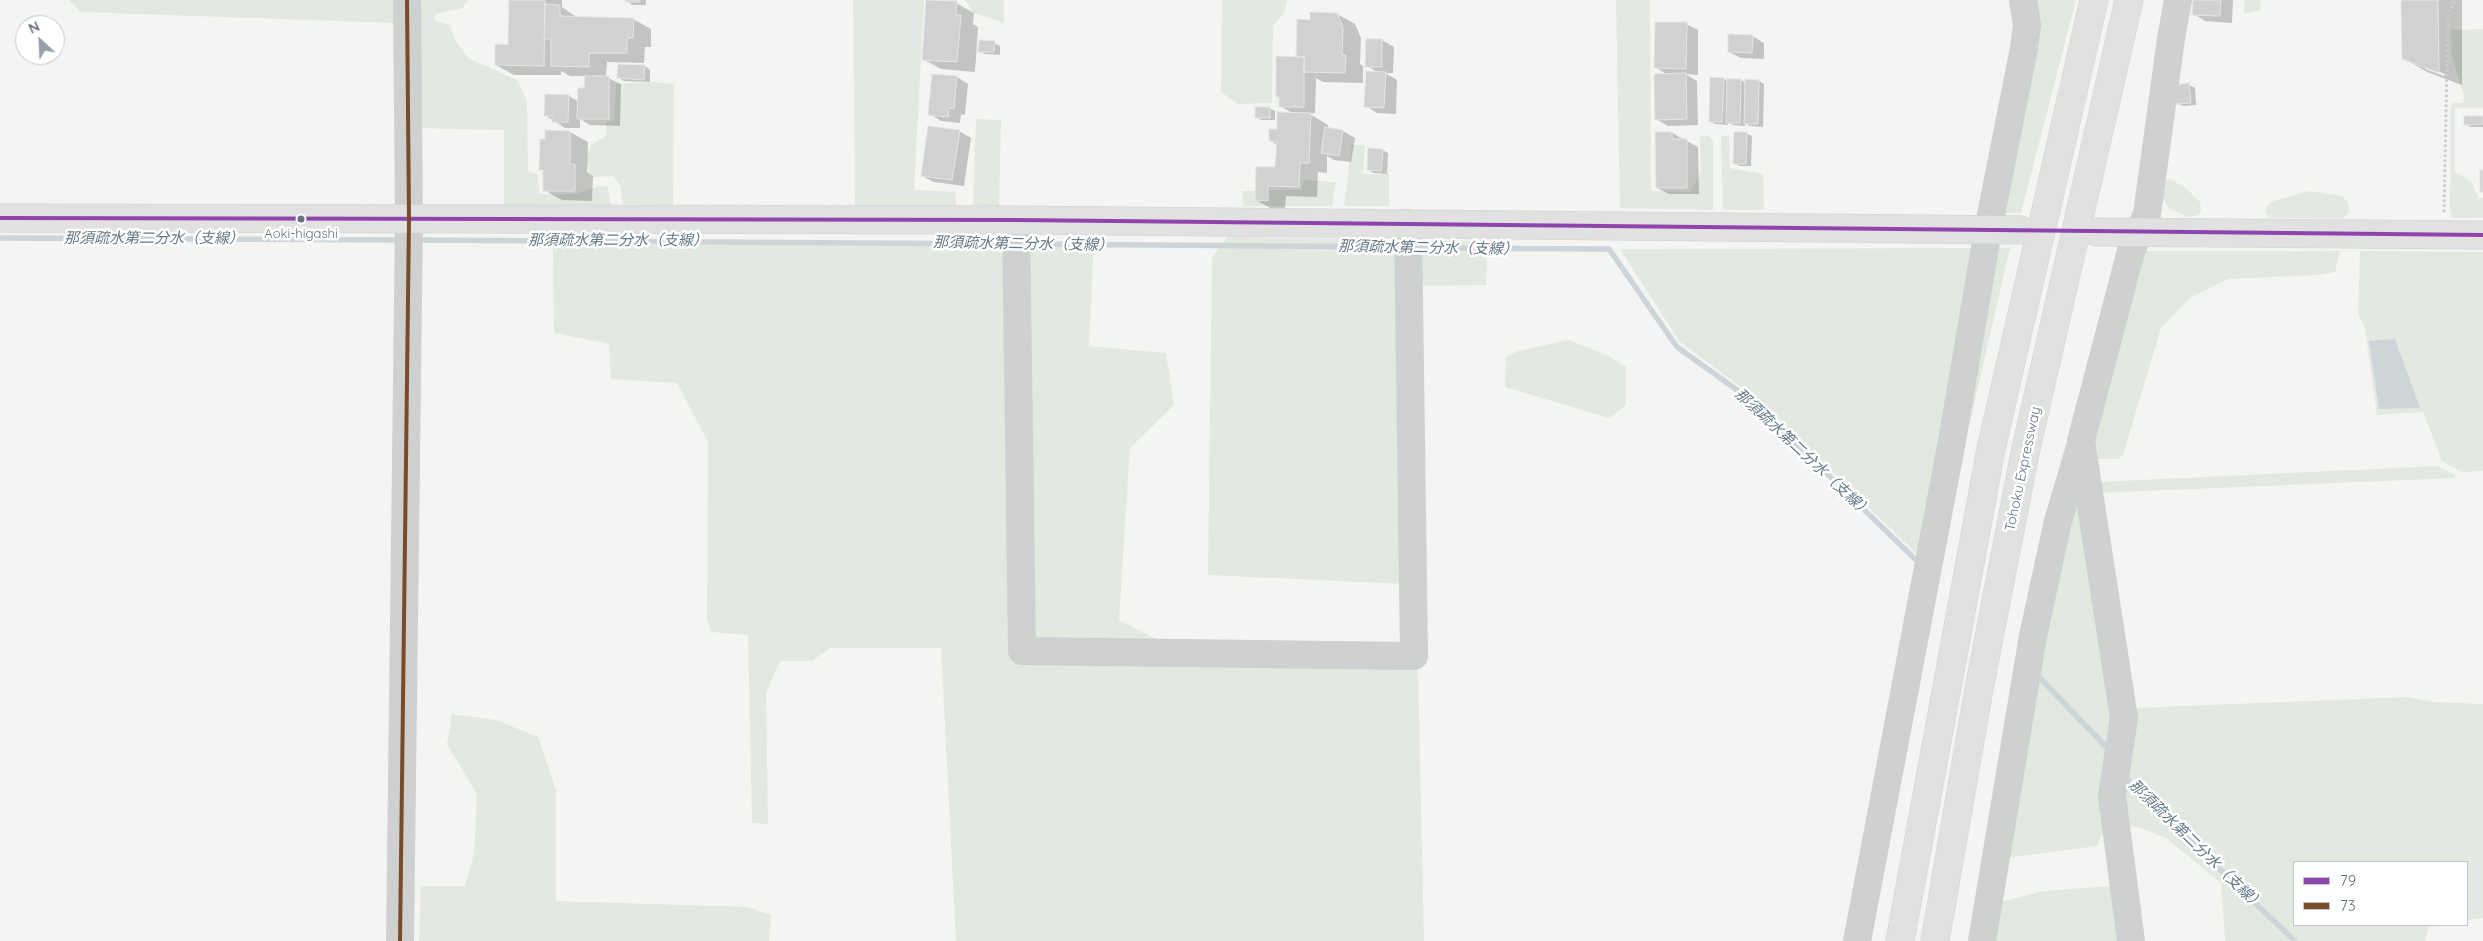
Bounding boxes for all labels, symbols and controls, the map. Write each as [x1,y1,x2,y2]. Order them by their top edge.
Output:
north arrow [15,15,65,65]
text: N [26,17,43,38]
marker: Aoki-higashi [296,214,306,224]
place label: Aoki-higashi [264,226,338,242]
water label: 那須疏水第二分水（支線） [64,229,244,247]
water label: 那須疏水第二分水（支線） [528,231,708,249]
water label: 那須疏水第二分水（支線） [933,233,1113,255]
water label: 那須疏水第二分水（支線） [1338,237,1518,259]
water label: 那須疏水第二分水（支線） [1731,385,1875,521]
street label: Tohoku Expressway [2002,405,2044,533]
water label: 那須疏水第二分水（支線） [2125,776,2267,914]
legend [2293,861,2468,926]
text: 79 [2340,871,2356,890]
text: 73 [2340,896,2356,915]

